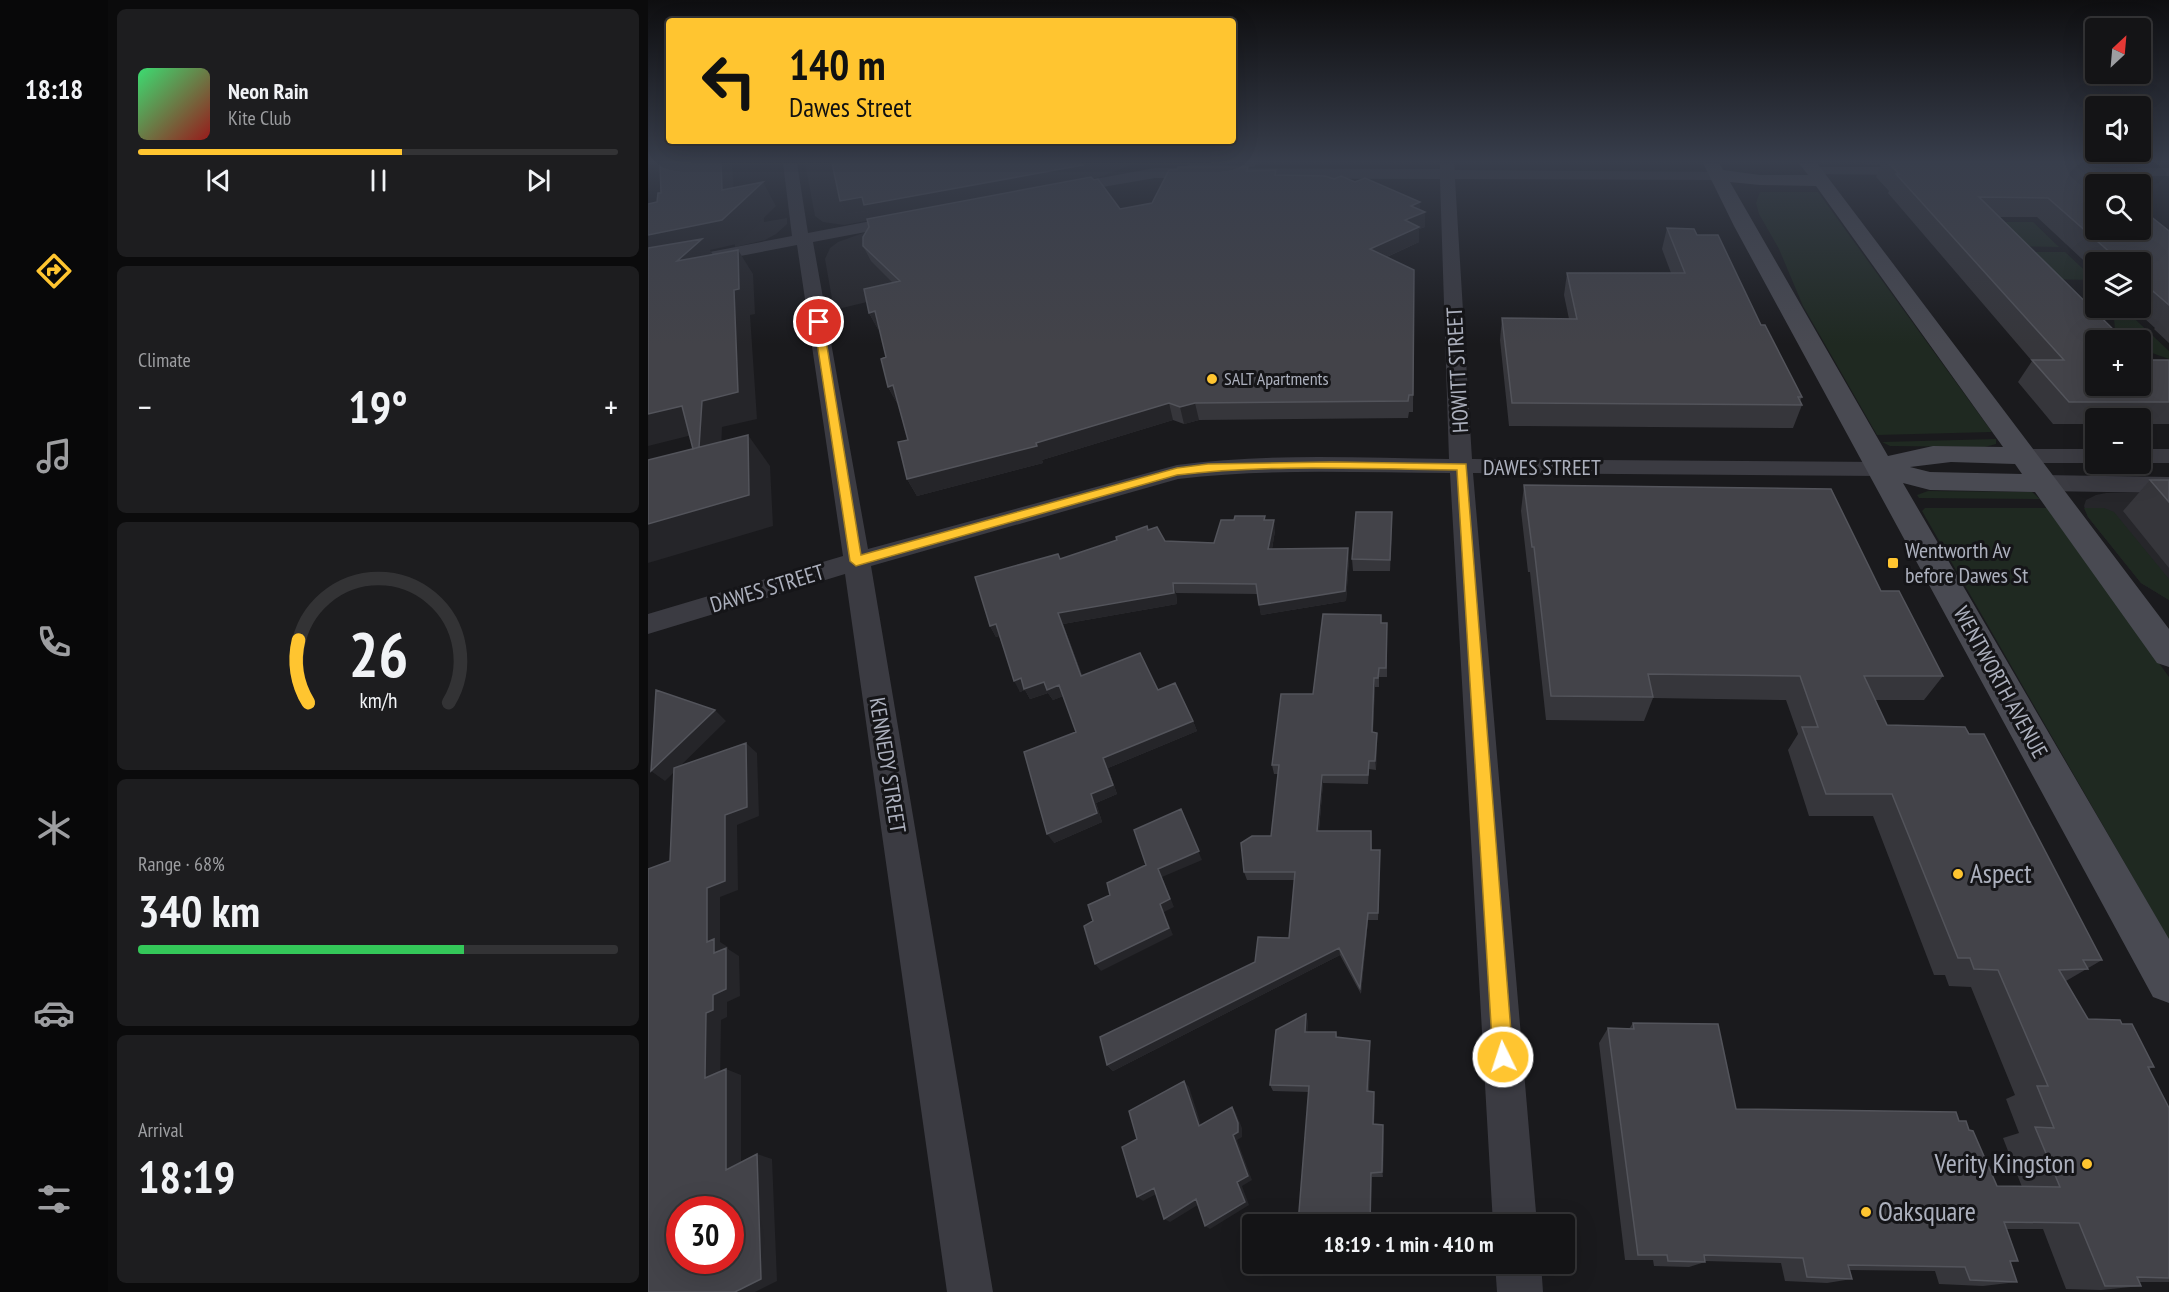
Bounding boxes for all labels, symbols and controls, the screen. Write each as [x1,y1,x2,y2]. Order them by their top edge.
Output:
north arrow [2085,18,2151,84]
map controls [2085,18,2151,474]
text: 140 m [789,37,886,92]
icon: left [690,42,768,120]
text: 18:18 [25,72,83,106]
text: Neon Rain [228,77,308,105]
text: Dawes Street [789,90,912,124]
button: sound [2085,96,2151,162]
text: Kite Club [228,105,291,131]
icon: previous [202,164,235,197]
icon: pause [362,164,395,197]
icon: next [522,164,555,197]
button: search [2085,174,2151,240]
icon: directions [33,250,75,292]
button: layers [2085,252,2151,318]
pin [793,296,844,347]
icon: arrive [802,305,835,338]
street label: HOWITT STREET [1440,306,1474,434]
button: + [2085,330,2151,396]
text: Climate [138,347,191,373]
place label: SALT Apartments [1224,367,1329,390]
marker: SALT Apartments [1205,372,1219,386]
text: 19° [348,377,408,435]
text: − [138,385,152,428]
text: + [604,385,618,428]
button: − [2085,408,2151,474]
icon: music [33,435,75,477]
street label: DAWES STREET [1483,453,1601,481]
place label: Wentworth Av before Dawes St [1905,536,2028,589]
marker: Wentworth Av before Dawes St [1886,556,1900,570]
street label: DAWES STREET [707,557,828,619]
street label: WENTWORTH AVENUE [1948,601,2054,763]
text: 26 [348,613,408,694]
icon: phone [33,621,75,663]
text: km/h [359,686,397,714]
street label: KENNEDY STREET [863,695,913,835]
icon: climate [33,807,75,849]
text: Range · 68% [138,851,225,877]
place label: Aspect [1970,856,2032,890]
marker: Aspect [1951,867,1965,881]
text: 340 km [138,881,260,939]
icon: car [33,992,75,1034]
position arrow [1471,1025,1535,1089]
text: Arrival [138,1117,183,1143]
place label: Verity Kingston [1934,1146,2075,1180]
text: 18:19 [138,1147,235,1205]
marker: Verity Kingston [2080,1157,2094,1171]
icon: filters [33,1178,75,1220]
place label: Oaksquare [1878,1194,1976,1228]
speed limit sign: 30 [666,1196,744,1274]
marker: Oaksquare [1859,1205,1873,1219]
text: 18:19 · 1 min · 410 m [1323,1230,1494,1258]

